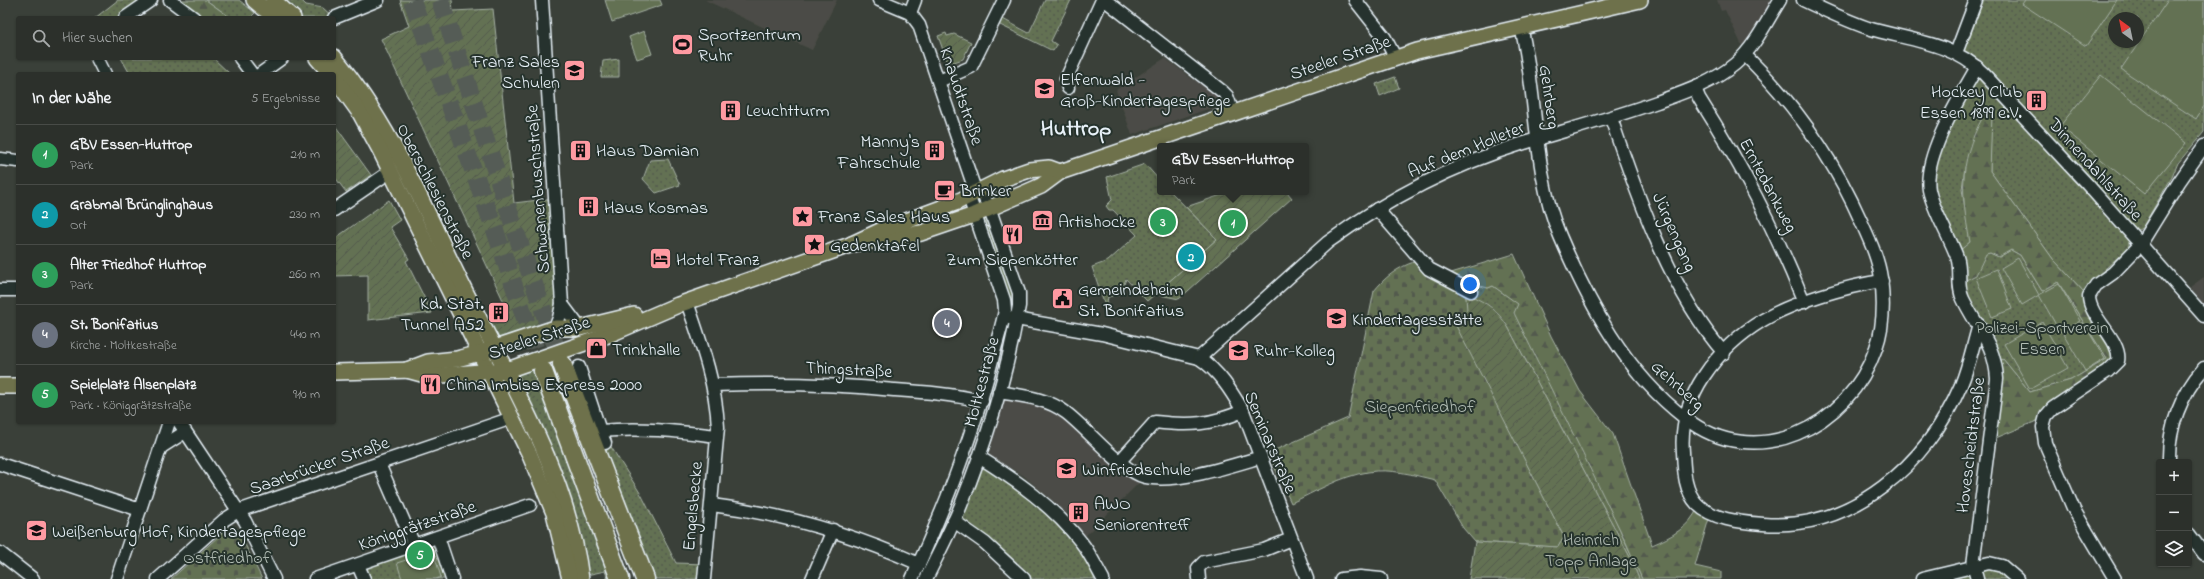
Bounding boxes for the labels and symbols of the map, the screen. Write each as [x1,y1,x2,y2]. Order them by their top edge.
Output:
north arrow [2108,12,2144,48]
place label: Sportzentrum Ruhr [698,23,801,70]
street label: Steeler Straße [1287,29,1396,88]
sports icon: Sportzentrum Ruhr [670,31,696,57]
street label: Knaudtstraße [931,44,989,150]
place label: Franz Sales Schulen [471,50,560,97]
school or university icon: Franz Sales Schulen [562,58,588,84]
street label: Gehrberg [1530,63,1565,131]
place label: Elfenwald - Groß-Kindertagespflege [1060,68,1232,116]
school or university icon: Elfenwald - Groß-Kindertagespflege [1032,76,1058,102]
place label: Hockey Club Essen 1899 e.V. [1920,80,2022,127]
building icon: Hockey Club Essen 1899 e.V. [2024,88,2050,114]
building icon: Leuchtturm [718,97,744,123]
place label: Leuchtturm [746,99,829,125]
street label: Schwanenbuschstraße [520,103,558,274]
street label: Dinnendahlstraße [2041,112,2148,228]
district label: Huttrop [1041,114,1111,146]
street label: Auf dem Holleter [1404,115,1529,186]
street label: Oberschlesienstraße [389,120,480,265]
place label: Manny's Fahrschule [836,130,921,177]
street label: Erntedankweg [1730,134,1803,238]
building icon: Haus Damian [567,137,593,163]
building icon: Manny's Fahrschule [922,138,948,164]
place label: Haus Damian [596,139,699,165]
cafe icon: Brinker [931,177,957,203]
place label: Brinker [959,179,1012,205]
street label: Jürgengang [1643,189,1702,277]
building icon: Haus Kosmas [576,194,602,220]
place label: Haus Kosmas [604,196,708,222]
place icon: Franz Sales Haus [789,203,815,229]
place label: Franz Sales Haus [817,205,950,231]
pin: 3 [1150,207,1176,237]
museum icon: Artishocke [1030,208,1056,234]
pin: 1 [1220,208,1246,238]
place label: Artishocke [1058,210,1136,236]
restaurant icon: Zum Siepenkötter [999,221,1025,247]
place icon: Gedenktafel [802,232,828,258]
place label: Gedenktafel [830,234,920,260]
pin: 2 [1178,242,1204,272]
hotel icon: Hotel Franz [647,246,673,272]
place label: Hotel Franz [676,248,760,274]
place label: Zum Siepenkötter [946,248,1078,274]
your location [1460,274,1480,294]
place label: Gemeindeheim St. Bonifatius [1078,278,1184,325]
public building icon: Gemeindeheim St. Bonifatius [1050,286,1076,312]
place label: Kd. Stat. Tunnel A52 [401,292,484,339]
building icon: Kd. Stat. Tunnel A52 [486,300,512,326]
school or university icon: Kindertagesstätte [1324,306,1350,332]
pin: 4 [934,308,960,338]
place label: Kindertagesstätte [1352,308,1483,335]
street label: Steeler Straße [486,310,595,368]
park label: Polizei-Sportverein Essen [1975,316,2109,363]
street label: Moltkestraße [958,333,1008,431]
shop icon: Trinkhalle [584,336,610,362]
school or university icon: Ruhr-Kolleg [1225,337,1251,363]
place label: Trinkhalle [612,338,681,364]
place label: Ruhr-Kolleg [1254,339,1335,366]
street label: Gehrberg [1643,355,1709,419]
street label: Thingstraße [805,356,894,387]
restaurant icon: China Imbiss Express 2000 [417,371,443,397]
place label: China Imbiss Express 2000 [446,373,642,399]
street label: Hovescheidtstraße [1951,375,1993,515]
street label: Seminarstraße [1236,388,1303,499]
park label: Siepenfriedhof [1365,395,1476,421]
street label: Saarbrücker Straße [246,430,394,503]
school or university icon: Winfriedschule [1054,456,1080,482]
place label: Winfriedschule [1082,458,1192,484]
street label: Engelsbecke [677,459,712,552]
place label: AWO Seniorentreff [1094,492,1190,539]
street label: Königgrätzstraße [355,494,481,560]
building icon: AWO Seniorentreff [1066,500,1092,526]
school or university icon: Weißenburg Hof, Kindertagespflege [24,518,50,544]
place label: Weißenburg Hof, Kindertagespflege [52,520,307,547]
park label: Heinrich Topp Anlage [1545,528,1638,576]
pin: 5 [407,540,433,570]
park label: Ostfriedhof [183,546,272,572]

